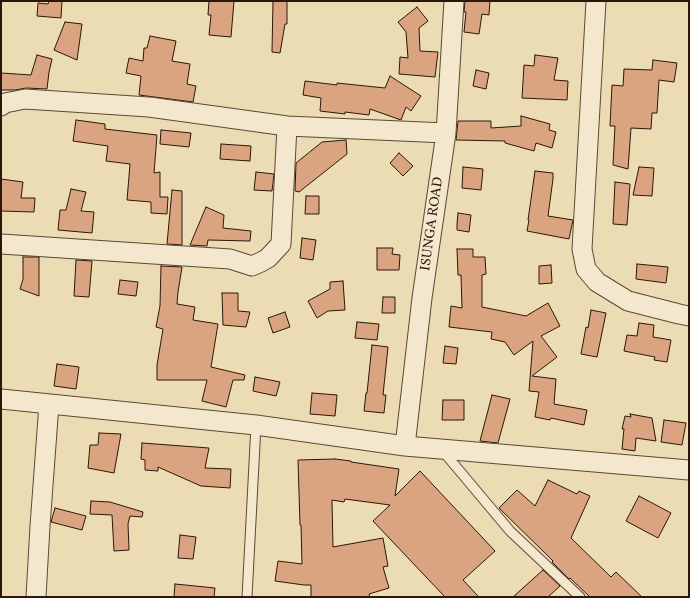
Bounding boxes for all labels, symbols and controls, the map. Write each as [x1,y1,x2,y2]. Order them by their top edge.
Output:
street label: ISUNGA ROAD [418,176,448,272]

